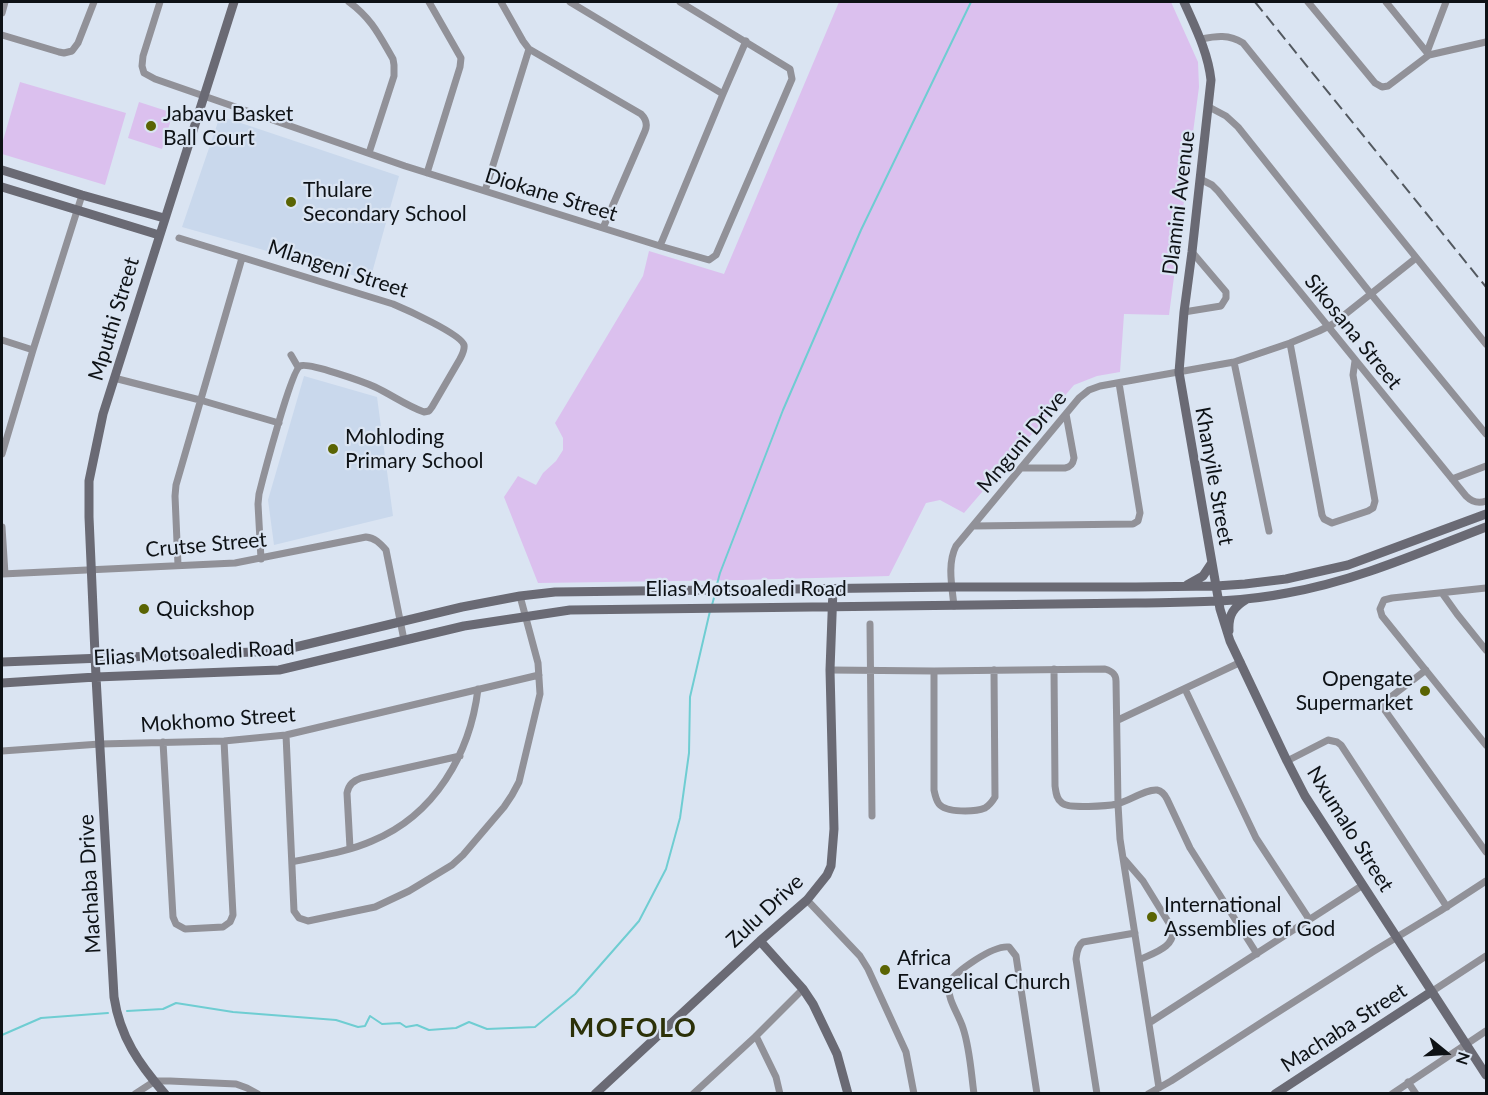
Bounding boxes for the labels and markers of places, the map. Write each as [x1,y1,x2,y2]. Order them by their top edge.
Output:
place label: Jabavu Basket Ball Court [163,101,293,151]
marker: Jabavu Basket Ball Court [144,119,158,133]
place label: Thulare Secondary School [303,177,467,227]
marker: Thulare Secondary School [284,195,298,209]
place label: Mohloding Primary School [345,424,483,474]
marker: Mohloding Primary School [326,442,340,456]
place label: Quickshop [156,596,255,622]
marker: Quickshop [137,602,151,616]
place label: Opengate Supermarket [1296,666,1413,716]
marker: Opengate Supermarket [1418,684,1432,698]
place label: International Assemblies of God [1164,892,1335,942]
marker: International Assemblies of God [1145,910,1159,924]
place label: Africa Evangelical Church [897,945,1070,995]
marker: Africa Evangelical Church [878,963,892,977]

